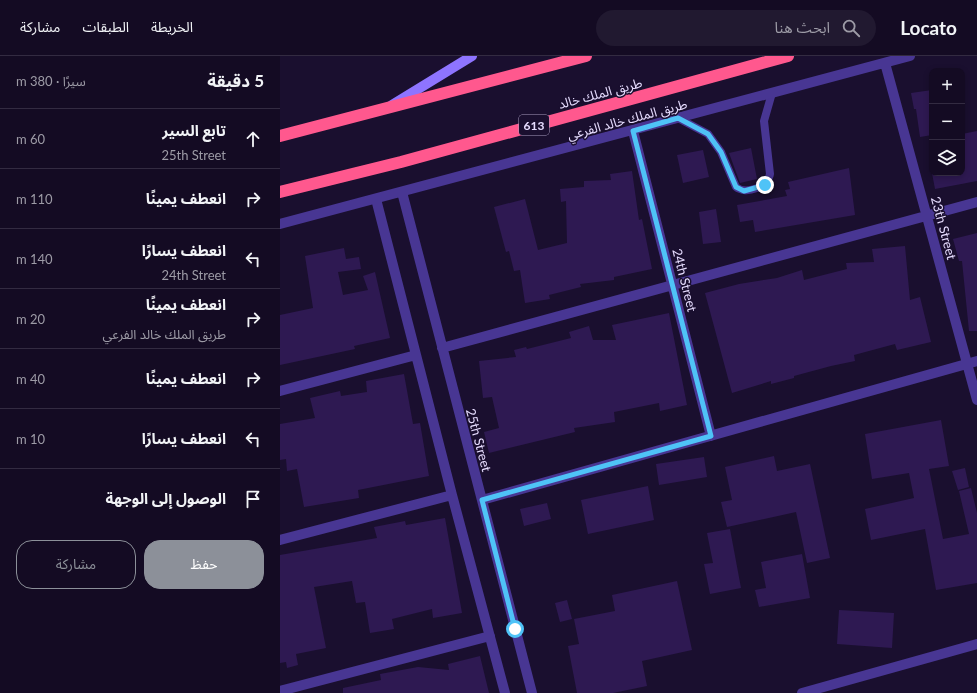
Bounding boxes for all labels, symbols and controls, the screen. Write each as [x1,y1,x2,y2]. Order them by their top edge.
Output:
search box [596,10,876,46]
text: Locato [900,16,957,39]
icon: search [840,17,862,39]
text: مشاركة [20,18,60,35]
text: الطبقات [82,18,129,35]
text: الخريطة [151,18,193,35]
text: ابحث هنا [775,18,830,36]
map controls [929,68,965,176]
button: + [929,68,965,104]
text: 5 دقيقة [207,70,264,91]
text: سيرًا · 380 m [16,73,86,89]
street label: طريق الملك خالد [556,74,644,113]
street label: طريق الملك خالد الفرعي [565,95,690,146]
button: − [929,104,965,140]
road number: 613 [519,115,549,135]
text: تابع السير [162,121,226,139]
icon: ahead [242,128,264,150]
text: 60 m [16,131,45,147]
button: layers [929,140,965,176]
text: 25th Street [161,147,226,163]
route end [756,176,774,194]
icon: right [242,188,264,210]
text: انعطف يمينًا [146,189,226,207]
text: 110 m [16,191,53,207]
street label: 23th Street [928,195,960,262]
text: انعطف يسارًا [142,241,226,259]
street label: 24th Street [669,247,701,314]
icon: left [242,248,264,270]
text: 140 m [16,251,53,267]
text: 24th Street [161,267,226,283]
text: انعطف يمينًا [146,295,226,313]
icon: right [242,308,264,330]
text: 20 m [16,311,45,327]
text: طريق الملك خالد الفرعي [103,326,226,342]
icon: right [242,368,264,390]
text: انعطف يمينًا [146,369,226,387]
text: 40 m [16,371,45,387]
street label: 25th Street [463,407,495,474]
icon: left [242,428,264,450]
text: انعطف يسارًا [142,429,226,447]
text: 10 m [16,431,45,447]
icon: arrive [242,488,264,510]
text: الوصول إلى الوجهة [105,489,226,507]
button: مشاركة [16,540,136,589]
button: حفظ [144,540,264,589]
route start [506,620,524,638]

